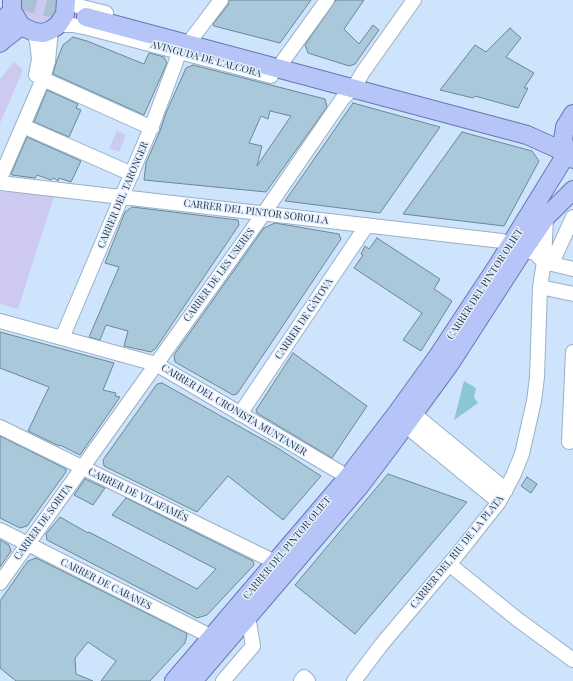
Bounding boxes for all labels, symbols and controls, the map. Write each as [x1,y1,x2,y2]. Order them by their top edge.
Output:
street label: AVINGUDA DE L'ALCORA [149,38,263,80]
street label: CARRER DEL TARONGER [95,140,151,250]
street label: CARRER DEL PINTOR SOROLLA [183,197,329,227]
street label: CARRER DE LES USERES [181,226,257,324]
street label: CARRER DEL PINTOR OLIET [444,226,526,342]
street label: CARRER DE GÀTOVA [272,276,336,362]
street label: CARRER DEL CRONISTA MUNTANER [159,362,309,458]
street label: CARRER DE VILAFAMÉS [86,466,190,524]
street label: CARRER DE SORITA [11,482,75,562]
street label: CARRER DEL RIU DE LA PLATA [408,493,506,611]
street label: CARRER DEL PINTOR OLIET [241,494,333,602]
street label: CARRER DE CABANES [58,556,154,612]

